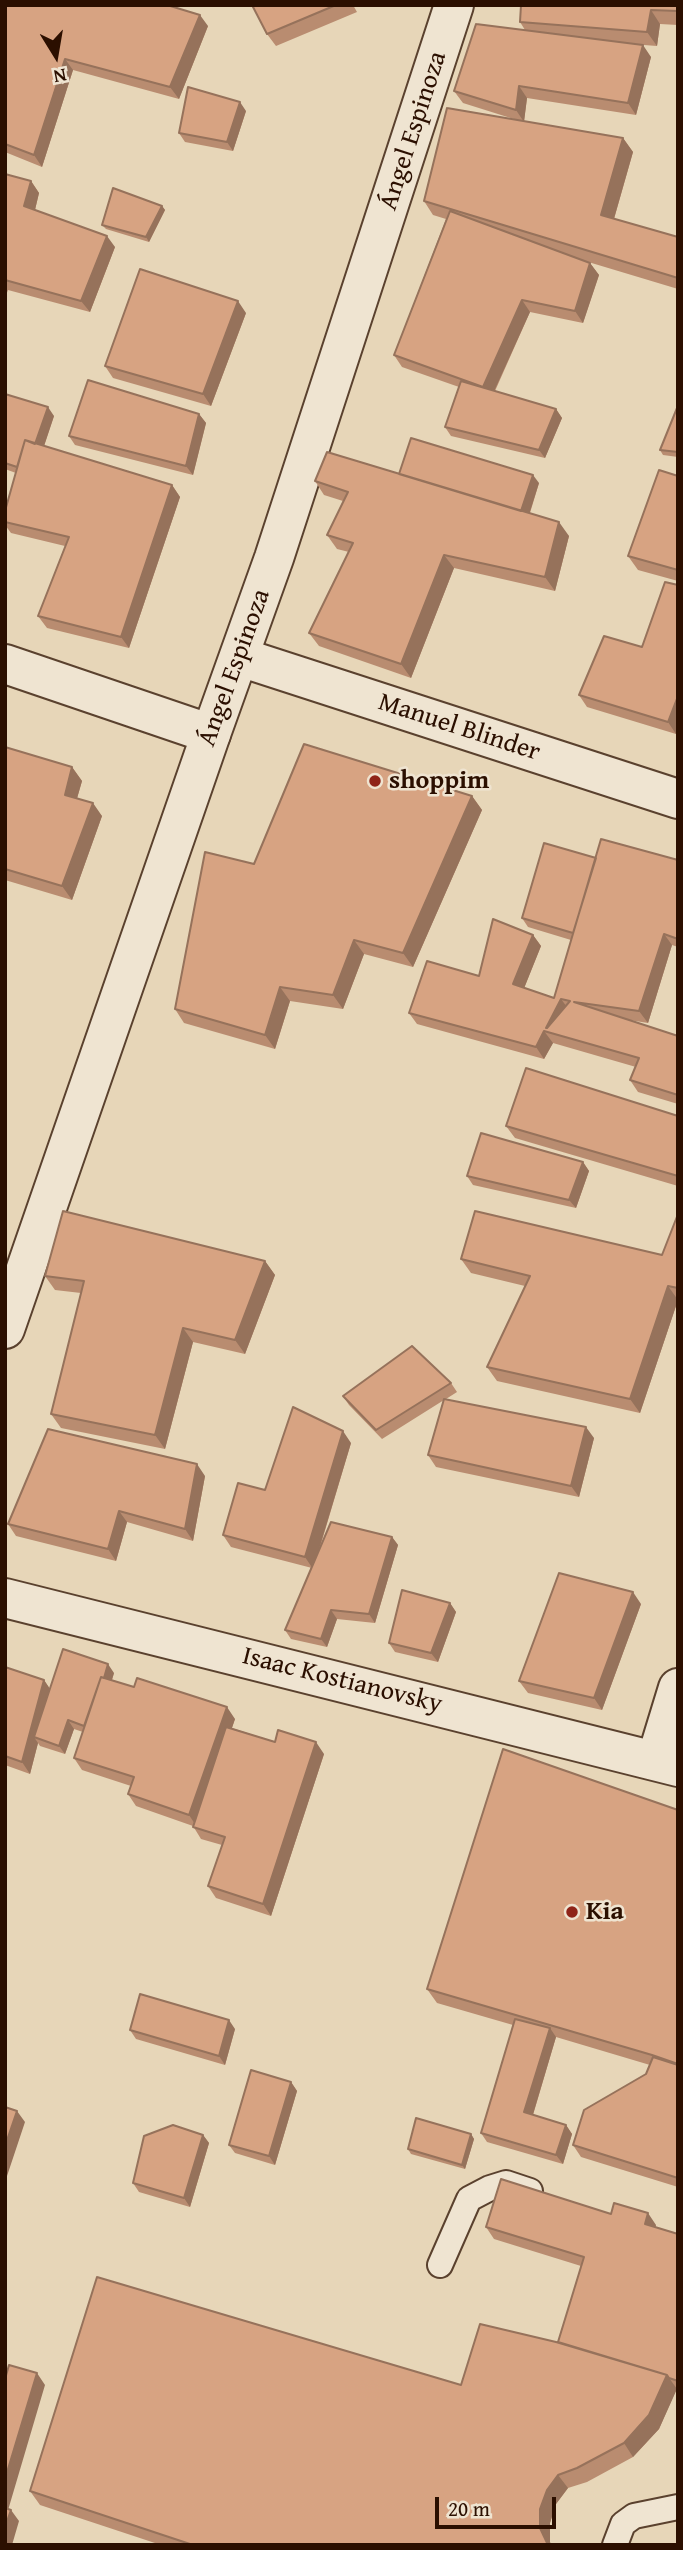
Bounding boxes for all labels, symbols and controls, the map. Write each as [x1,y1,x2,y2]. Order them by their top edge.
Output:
north arrow [21,21,91,91]
street label: Ángel Espinoza [374,48,454,214]
text: N [51,62,69,92]
street label: Ángel Espinoza [192,585,278,751]
street label: Manuel Blinder [374,687,544,769]
place label: shoppim [389,765,489,797]
marker: shoppim [367,773,383,789]
street label: Isaac Kostianovsky [239,1641,445,1721]
place label: Kia [586,1896,624,1928]
marker: Kia [564,1904,580,1920]
scale bar [438,2484,559,2528]
text: 20 m [448,2493,490,2524]

